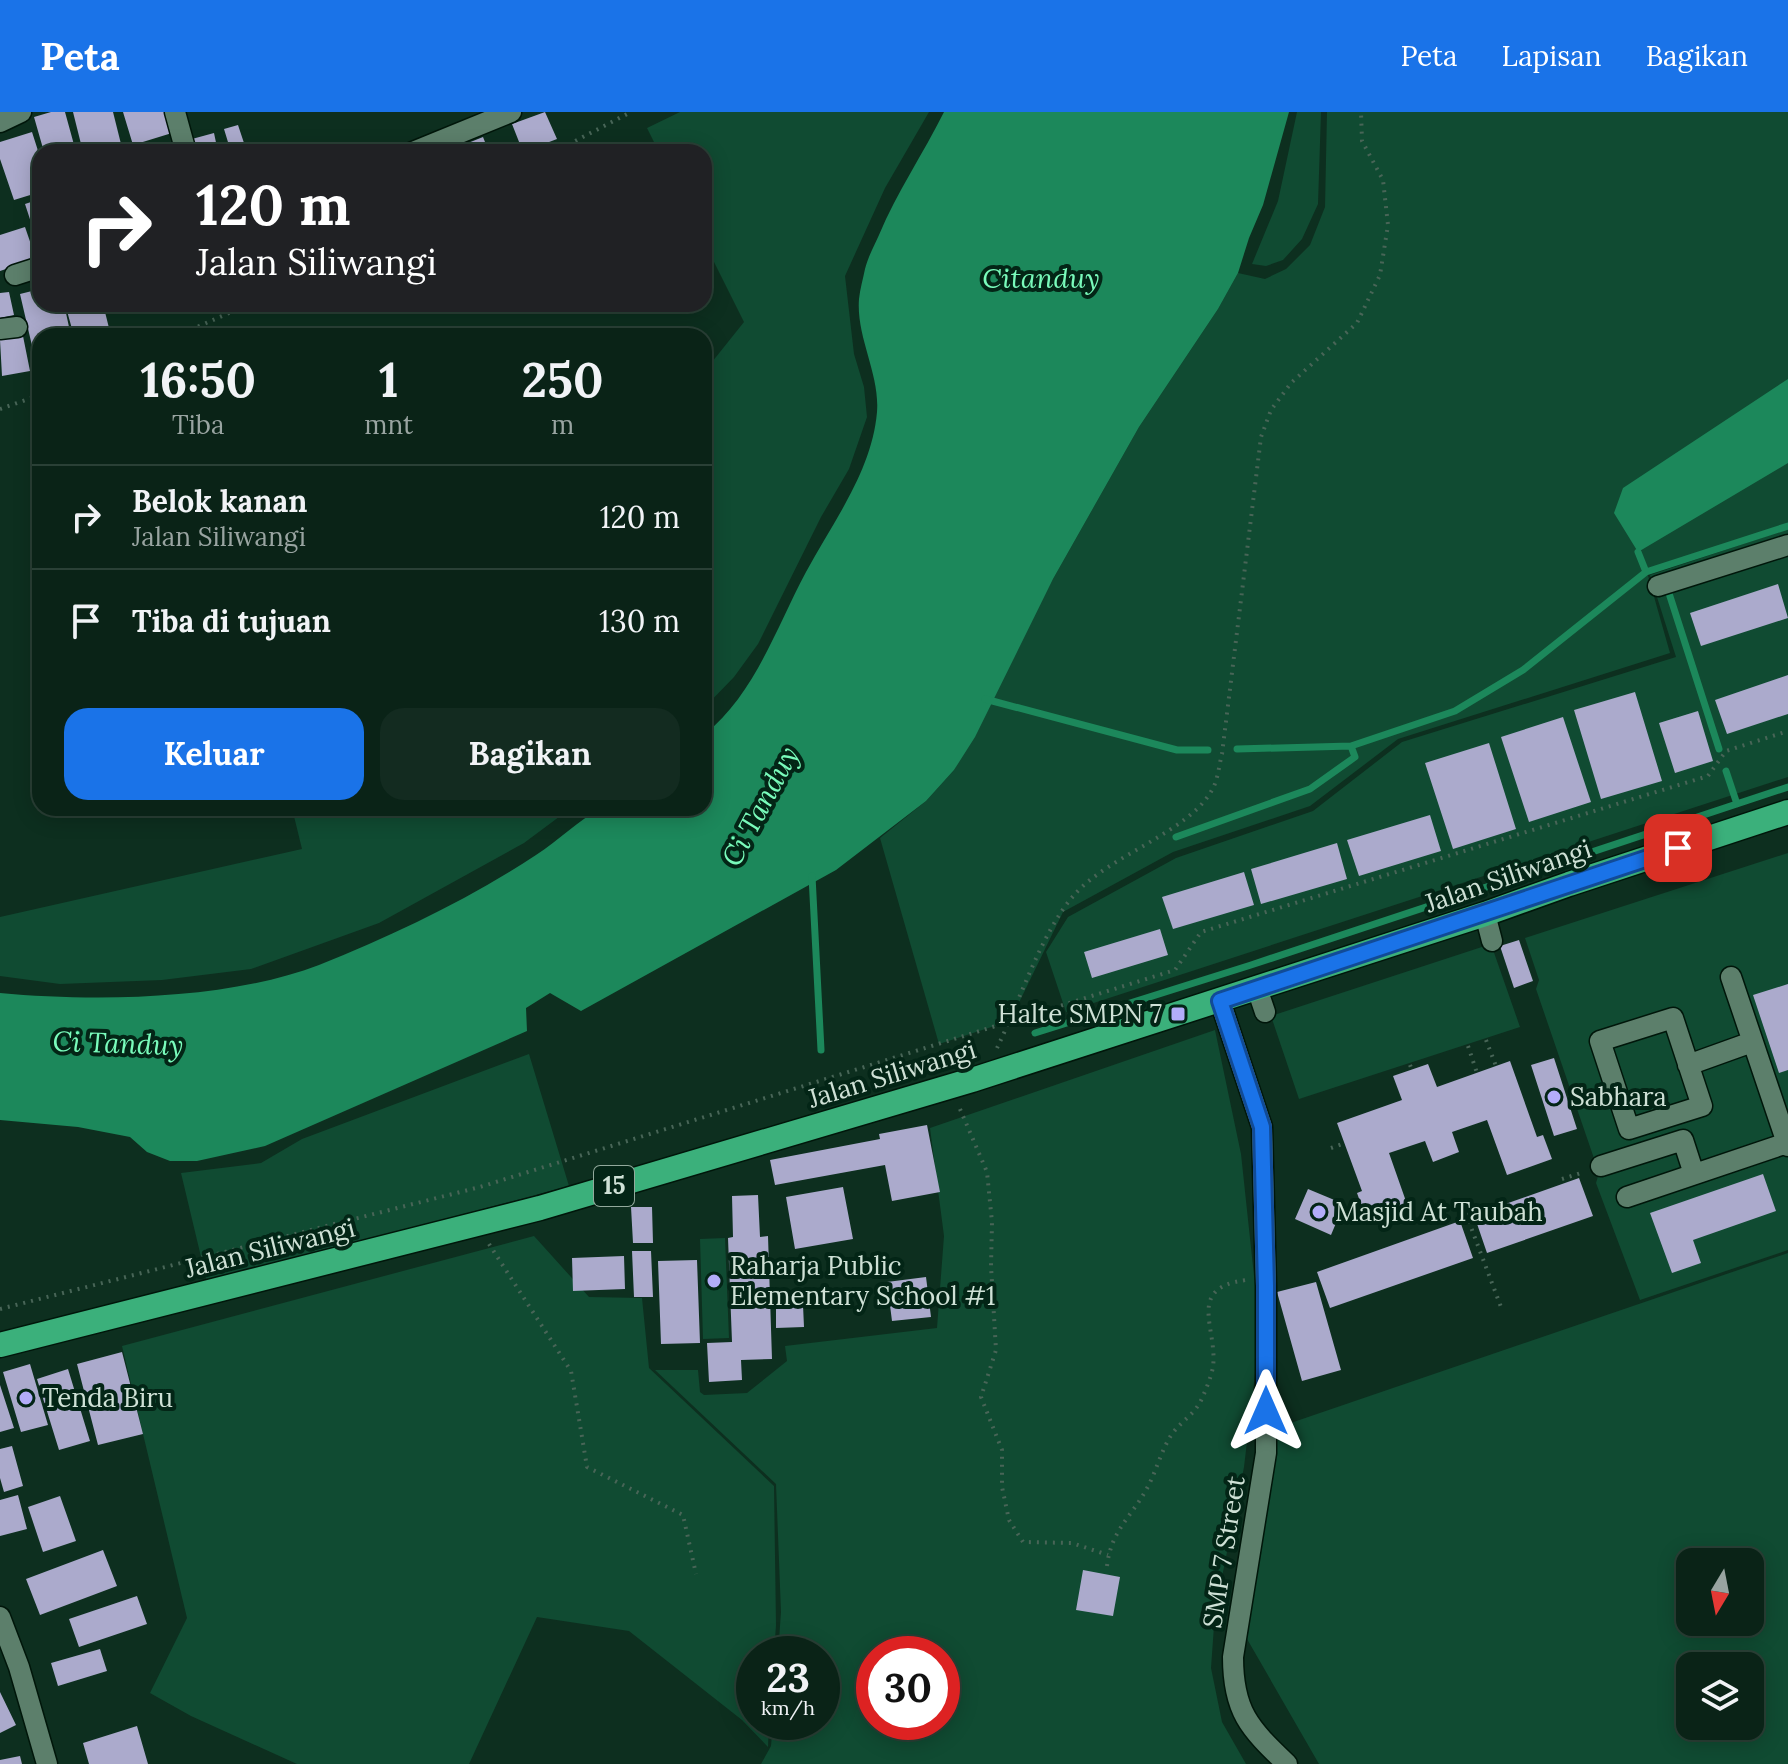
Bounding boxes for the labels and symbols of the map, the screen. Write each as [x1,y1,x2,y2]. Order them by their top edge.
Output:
water label: Citanduy [982,260,1100,296]
water label: Ci Tanduy [713,740,807,872]
pin [1644,814,1712,882]
street label: Jalan Siliwangi [1419,832,1595,920]
place label: Halte SMPN 7 [998,997,1162,1030]
marker: Halte SMPN 7 [1169,1005,1187,1023]
water label: Ci Tanduy [52,1023,184,1063]
street label: Jalan Siliwangi [803,1032,980,1115]
place label: Sabhara [1570,1080,1667,1113]
marker: Sabhara [1545,1088,1563,1106]
road number: 15 [594,1166,634,1206]
place label: Masjid At Taubah [1335,1195,1543,1228]
marker: Masjid At Taubah [1310,1203,1328,1221]
street label: Jalan Siliwangi [180,1210,358,1285]
place label: Raharja Public Elementary School #1 [730,1249,996,1312]
marker: Raharja Public Elementary School #1 [705,1272,723,1290]
position arrow [1224,1369,1308,1453]
place label: Tenda Biru [42,1381,173,1414]
marker: Tenda Biru [17,1389,35,1407]
street label: SMP 7 Street [1195,1473,1252,1630]
north arrow [1676,1548,1764,1636]
speed limit sign: 30 [856,1636,960,1740]

